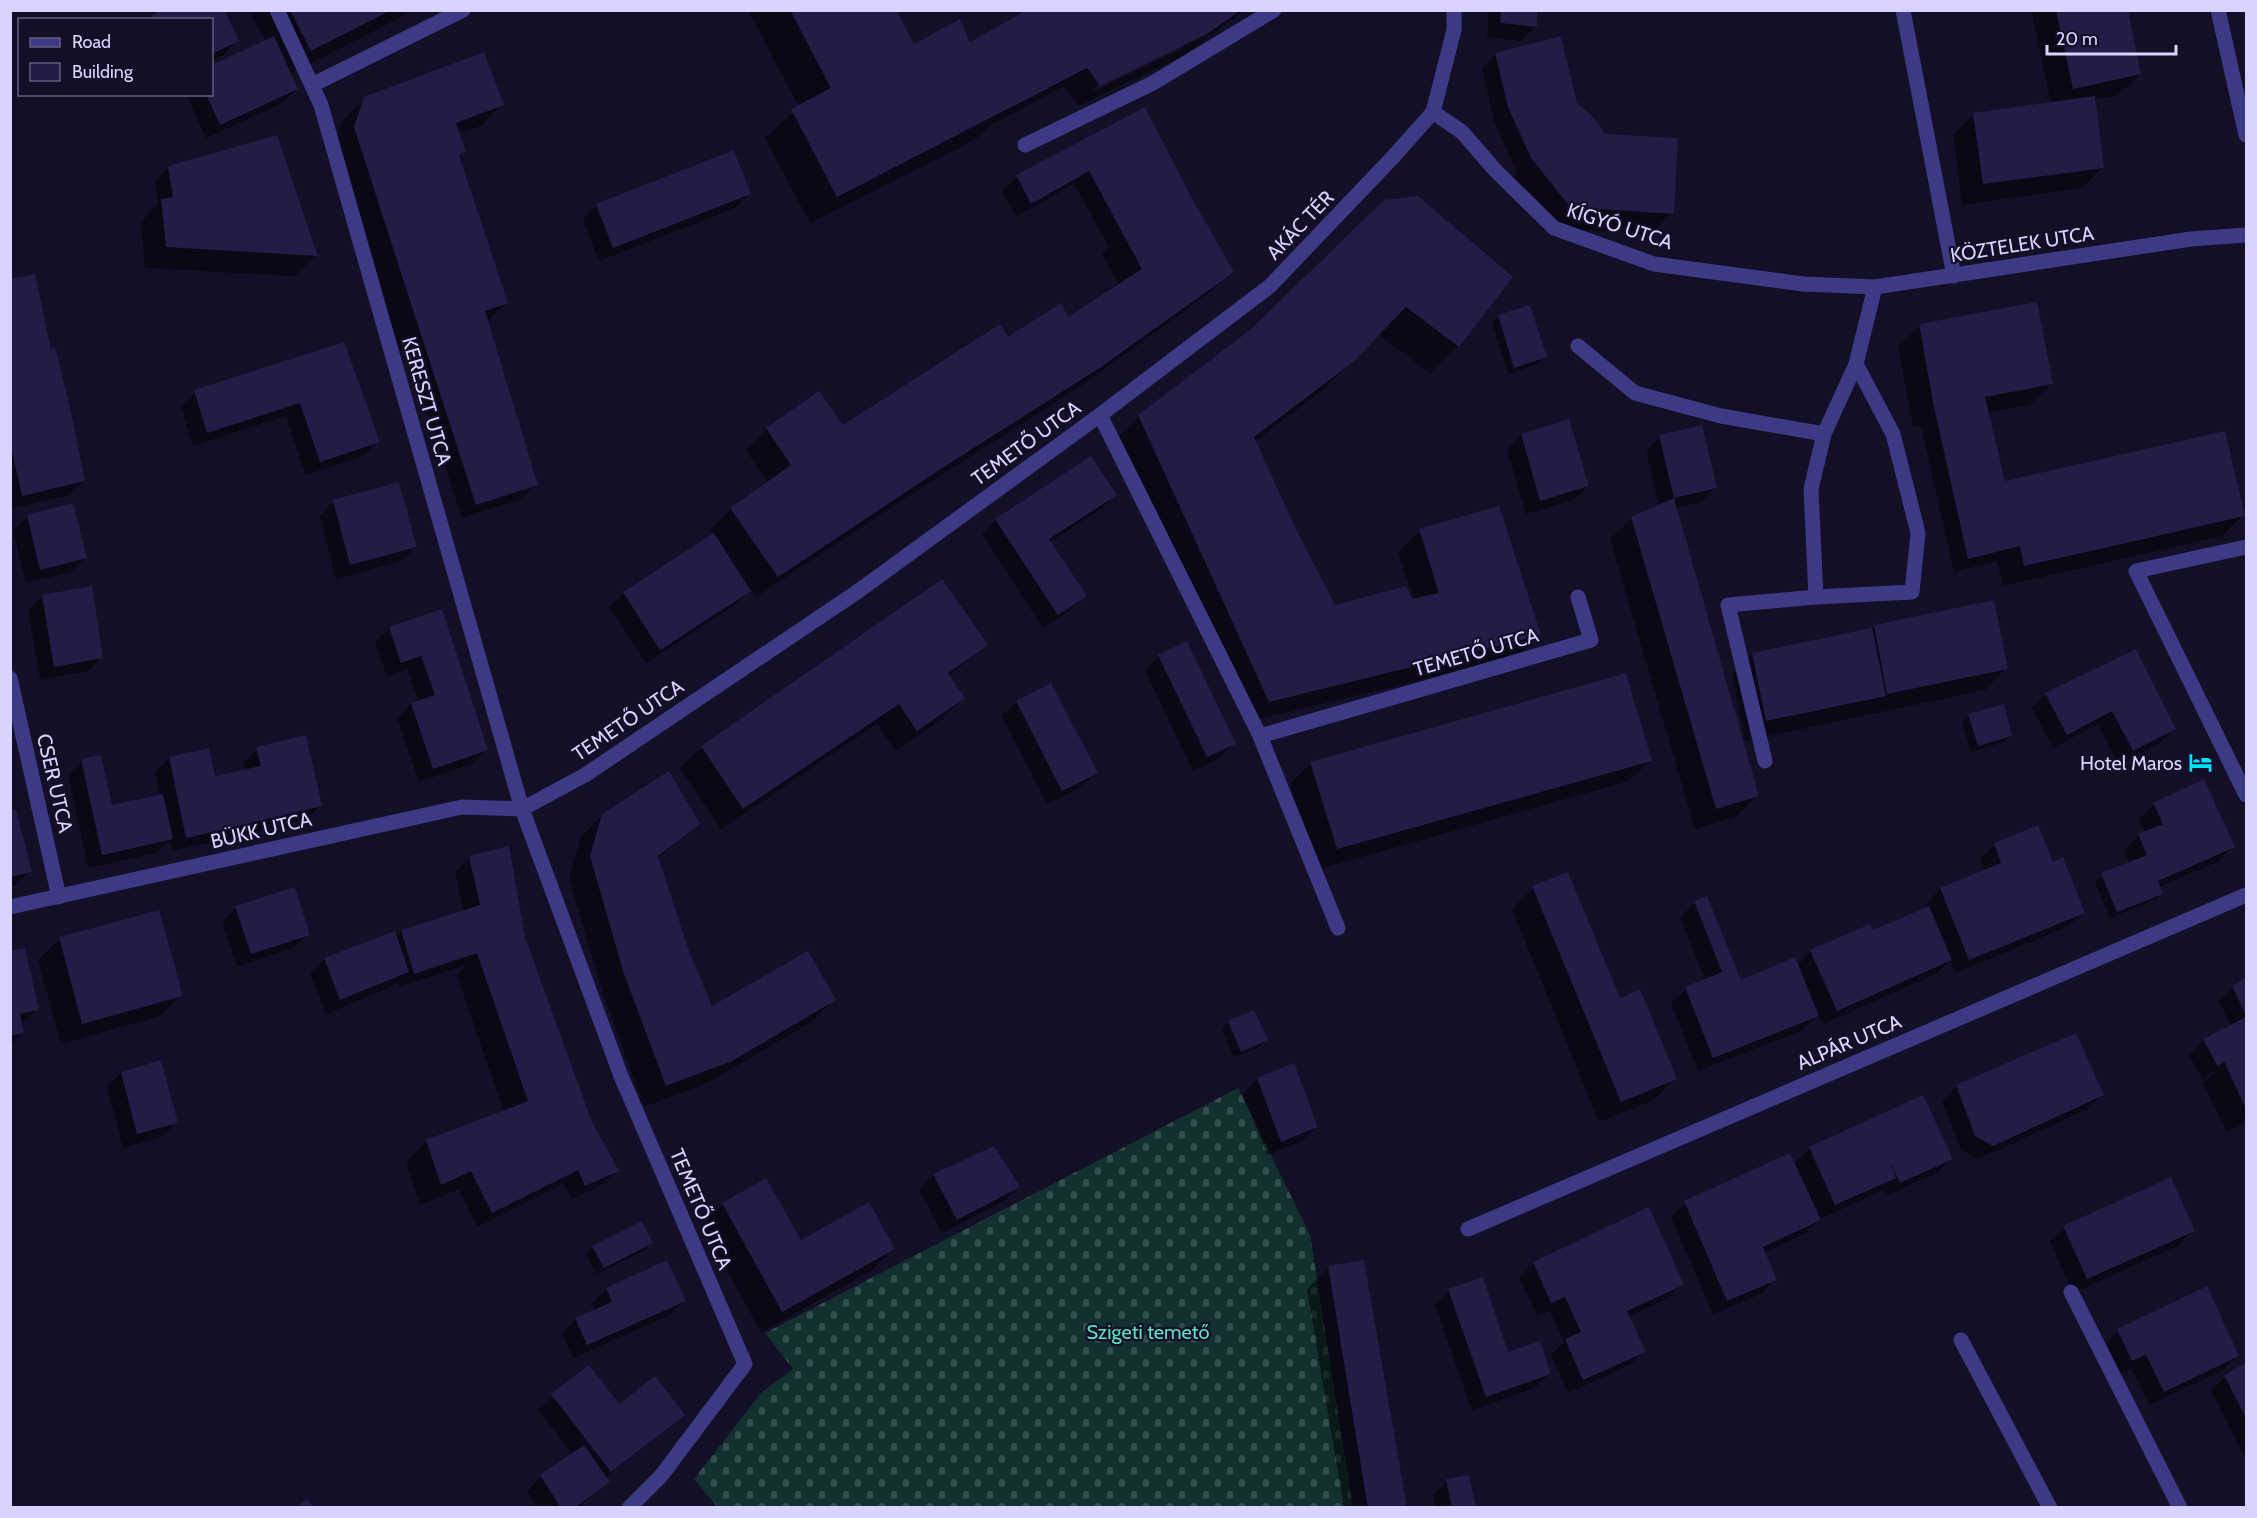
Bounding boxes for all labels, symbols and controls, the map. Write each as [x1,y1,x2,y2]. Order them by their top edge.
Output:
legend [18,18,213,96]
scale bar [2047,18,2176,56]
text: 20 m [2056,28,2098,50]
text: Road [72,31,111,53]
text: Building [72,61,134,83]
street label: AKÁC TÉR [1261,186,1339,264]
street label: KÍGYÓ UTCA [1564,198,1677,255]
street label: KÖZTELEK UTCA [1949,221,2096,267]
street label: KERESZT UTCA [397,334,457,469]
street label: TEMETŐ UTCA [967,395,1086,491]
street label: TEMETŐ UTCA [1411,623,1542,681]
street label: TEMETŐ UTCA [568,674,689,766]
street label: CSER UTCA [32,731,78,836]
hotel icon: Hotel Maros [2187,750,2213,776]
place label: Hotel Maros [2080,751,2182,775]
street label: BÜKK UTCA [208,807,314,853]
street label: ALPÁR UTCA [1793,1009,1905,1075]
street label: TEMETŐ UTCA [665,1145,737,1274]
park label: Szigeti temető [1086,1320,1210,1344]

